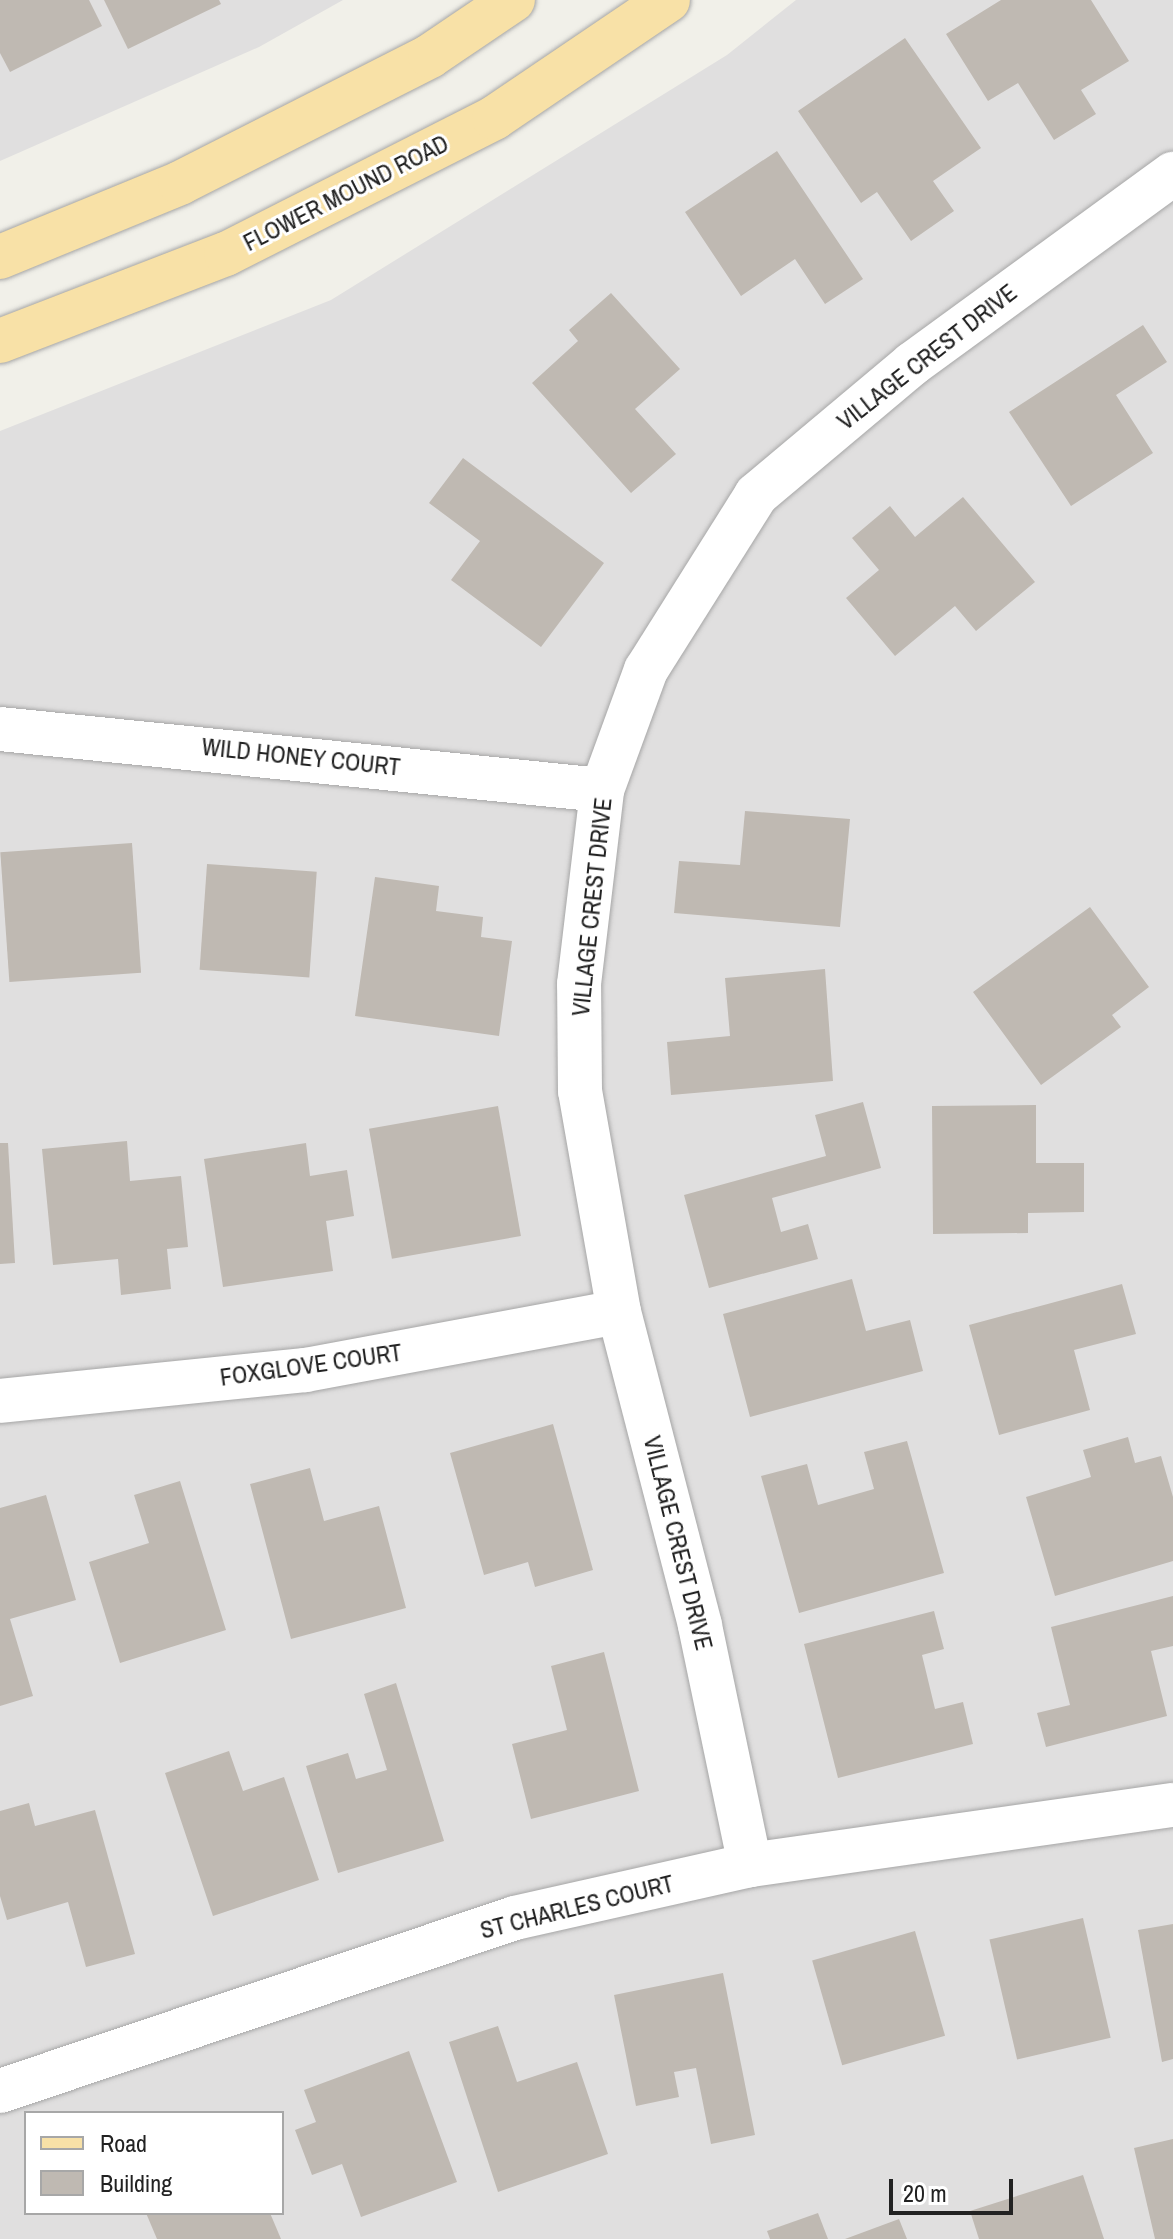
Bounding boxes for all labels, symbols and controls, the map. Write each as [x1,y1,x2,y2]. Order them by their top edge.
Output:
street label: FLOWER MOUND ROAD [239,129,453,257]
street label: VILLAGE CREST DRIVE [832,278,1022,436]
street label: WILD HONEY COURT [200,732,402,782]
street label: VILLAGE CREST DRIVE [566,796,618,1018]
street label: FOXGLOVE COURT [218,1338,404,1392]
street label: VILLAGE CREST DRIVE [637,1433,719,1653]
street label: ST CHARLES COURT [477,1869,677,1945]
legend [24,2111,284,2215]
text: Road [100,2127,147,2159]
scale bar [893,2163,1017,2213]
text: Building [100,2167,172,2199]
text: 20 m [903,2177,947,2209]

